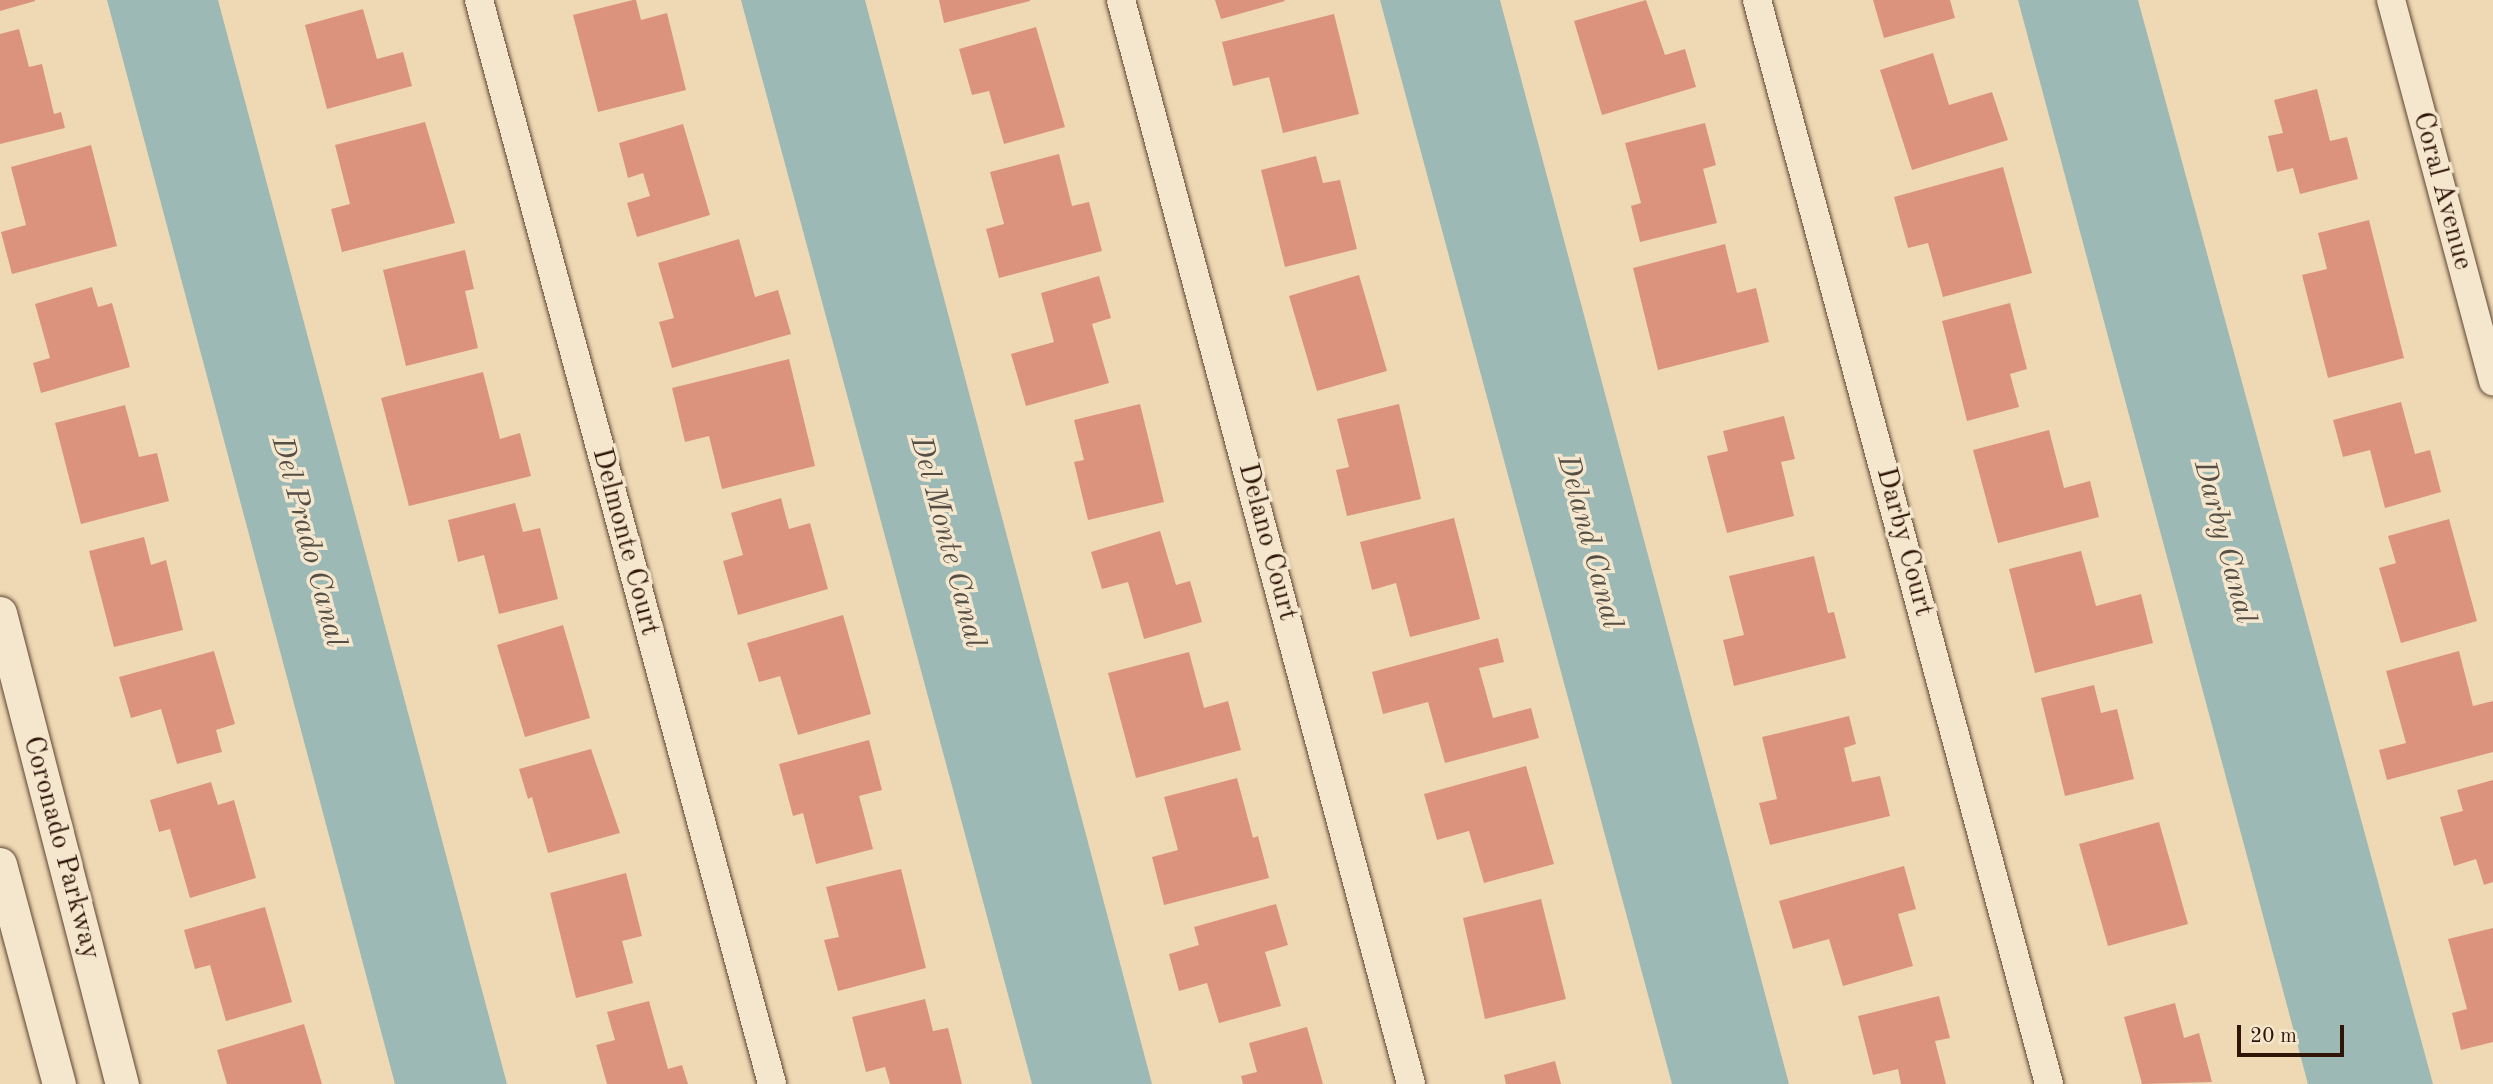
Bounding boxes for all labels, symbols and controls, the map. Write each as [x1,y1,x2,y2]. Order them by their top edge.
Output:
street label: Coral Avenue [2405,108,2479,274]
water label: Del Monte Canal [901,432,993,652]
water label: Del Prado Canal [263,433,353,651]
street label: Delmonte Court [584,444,666,640]
water label: Deland Canal [1548,451,1630,633]
water label: Darby Canal [2185,456,2263,628]
street label: Delano Court [1230,459,1304,625]
street label: Darby Court [1868,464,1940,620]
street label: Coronado Parkway [15,733,107,963]
scale bar [2241,1010,2348,1054]
text: 20 m [2250,1026,2297,1047]

